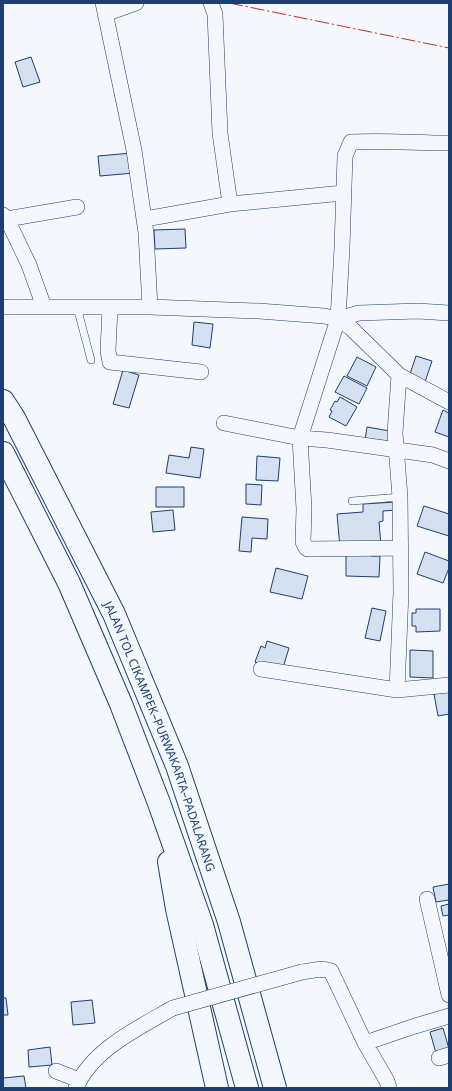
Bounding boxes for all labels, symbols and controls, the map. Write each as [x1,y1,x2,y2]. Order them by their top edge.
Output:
street label: JALAN TOL CIKAMPEK–PURWAKARTA–PADALARANG [100,597,220,874]

